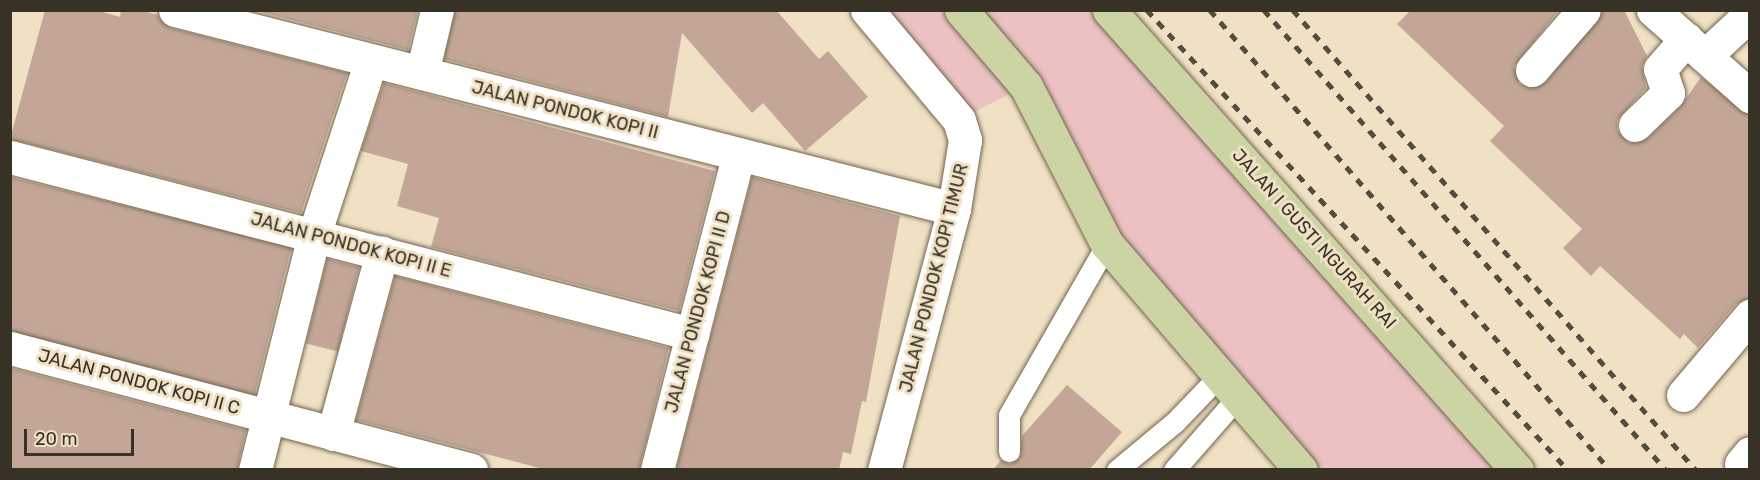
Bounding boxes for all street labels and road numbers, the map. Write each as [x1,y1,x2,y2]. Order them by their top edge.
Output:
street label: JALAN PONDOK KOPI II [469,76,661,144]
street label: JALAN I GUSTI NGURAH RAI [1227,145,1401,333]
street label: JALAN PONDOK KOPI TIMUR [895,161,973,395]
street label: JALAN PONDOK KOPI II E [248,208,454,282]
street label: JALAN PONDOK KOPI II D [661,209,735,415]
street label: JALAN PONDOK KOPI II C [36,345,242,419]

